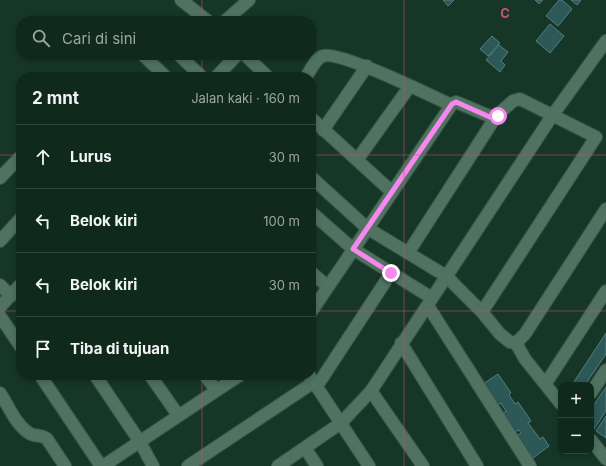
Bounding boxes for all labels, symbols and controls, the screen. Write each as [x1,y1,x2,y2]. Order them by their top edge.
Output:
text: C [500,5,510,21]
search box [16,16,316,60]
icon: search [30,27,52,49]
text: Cari di sini [62,29,136,48]
text: 2 mnt [32,88,79,108]
text: Jalan kaki · 160 m [191,90,300,106]
route start [489,107,507,125]
icon: ahead [32,146,54,168]
text: Lurus [70,147,112,166]
text: 30 m [269,149,300,165]
icon: left [32,210,54,232]
text: Belok kiri [70,211,137,230]
text: 100 m [263,213,300,229]
route end [382,264,400,282]
icon: left [32,274,54,296]
text: Belok kiri [70,275,137,294]
text: 30 m [269,277,300,293]
icon: arrive [32,338,54,360]
text: Tiba di tujuan [70,339,169,358]
map controls [558,382,594,454]
button: + [558,382,594,418]
button: − [558,418,594,454]

